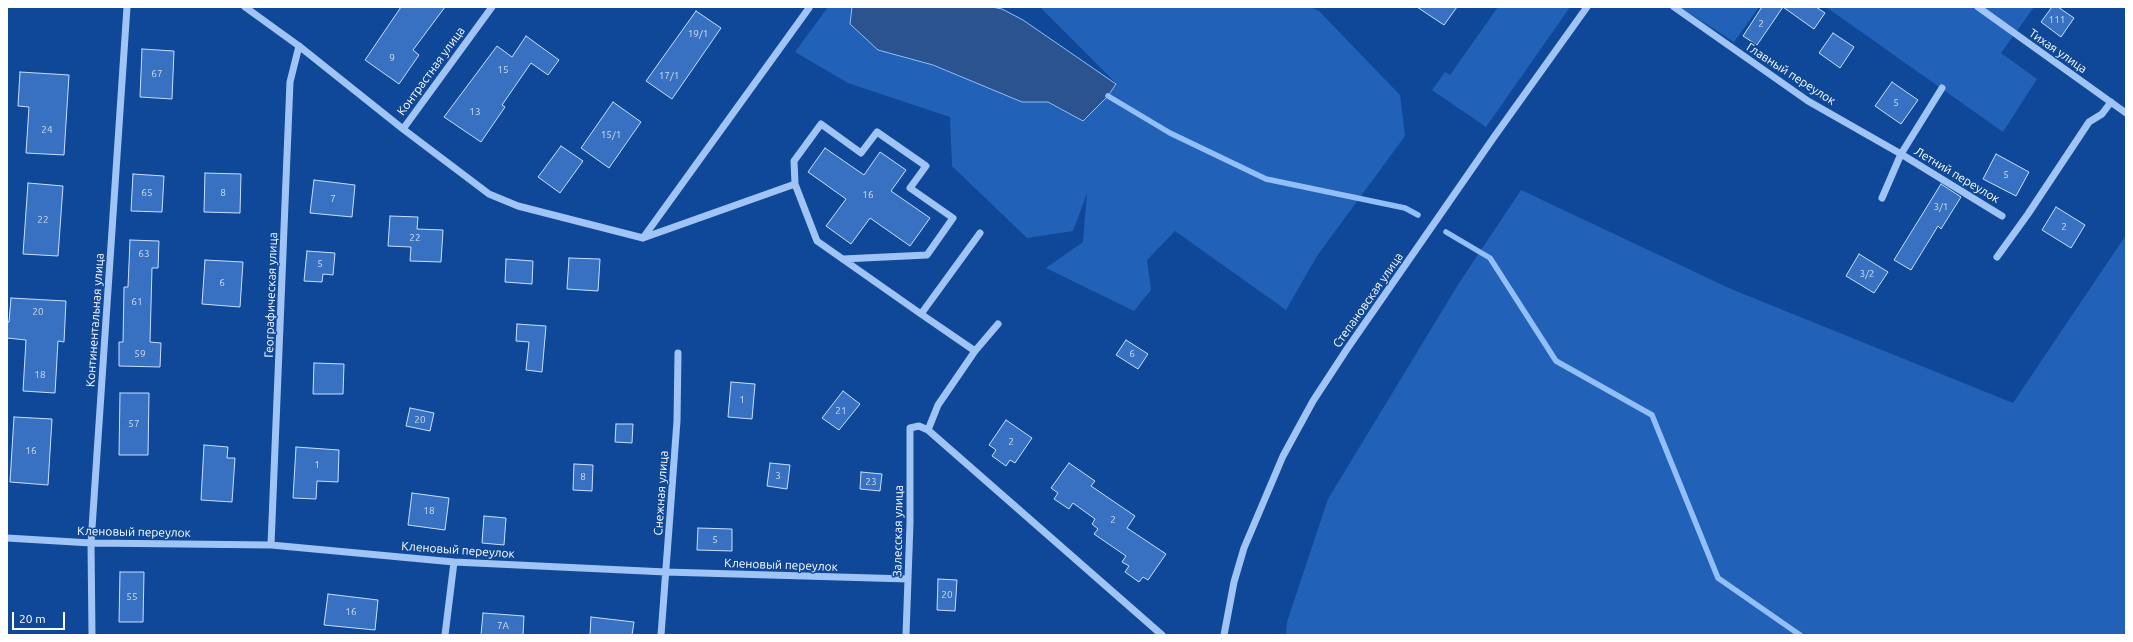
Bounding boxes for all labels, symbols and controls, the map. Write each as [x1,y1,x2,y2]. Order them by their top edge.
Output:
house number: 111 [2049,14,2065,26]
house number: 2 [1758,18,1764,30]
street label: Контрастная улица [394,24,468,118]
street label: Тихая улица [2026,26,2090,76]
house number: 19/1 [688,28,708,40]
street label: Главный переулок [1744,40,1838,108]
house number: 9 [389,52,395,64]
house number: 15 [497,64,509,76]
house number: 67 [151,68,163,80]
house number: 17/1 [659,70,679,82]
house number: 5 [1893,97,1899,109]
house number: 13 [469,106,481,118]
house number: 24 [41,124,53,136]
house number: 15/1 [601,129,621,141]
street label: Летний переулок [1912,144,2002,206]
house number: 5 [2003,169,2009,181]
house number: 65 [141,187,153,199]
house number: 8 [220,187,226,199]
house number: 16 [862,189,874,201]
house number: 7 [330,193,336,205]
house number: 3/1 [1934,201,1948,213]
house number: 22 [37,214,49,226]
house number: 2 [2061,221,2067,233]
street label: Географическая улица [262,232,280,358]
house number: 22 [409,232,421,244]
house number: 63 [138,248,150,260]
street label: Степановская улица [1330,250,1406,350]
street label: Континентальная улица [83,253,107,387]
house number: 5 [317,258,323,270]
house number: 3/2 [1860,268,1874,280]
house number: 6 [219,277,225,289]
house number: 61 [131,296,143,308]
house number: 20 [32,306,44,318]
house number: 59 [134,348,146,360]
house number: 6 [1129,348,1135,360]
house number: 18 [34,369,46,381]
house number: 1 [739,394,745,406]
house number: 21 [835,405,847,417]
house number: 20 [414,414,426,426]
house number: 57 [128,418,140,430]
house number: 2 [1008,436,1014,448]
house number: 16 [25,445,37,457]
street label: Снежная улица [651,450,671,536]
house number: 1 [314,459,320,471]
house number: 3 [775,470,781,482]
house number: 8 [580,471,586,483]
house number: 23 [865,476,877,488]
street label: Залесская улица [890,485,906,577]
house number: 18 [423,505,435,517]
house number: 2 [1110,514,1116,526]
street label: Кленовый переулок [77,524,191,540]
house number: 5 [712,534,718,546]
street label: Кленовый переулок [401,539,515,561]
street label: Кленовый переулок [724,556,838,574]
house number: 20 [941,589,953,601]
house number: 55 [126,591,138,603]
scale bar [14,604,67,630]
house number: 16 [345,606,357,618]
text: 20 m [19,612,46,625]
house number: 7А [497,620,509,632]

